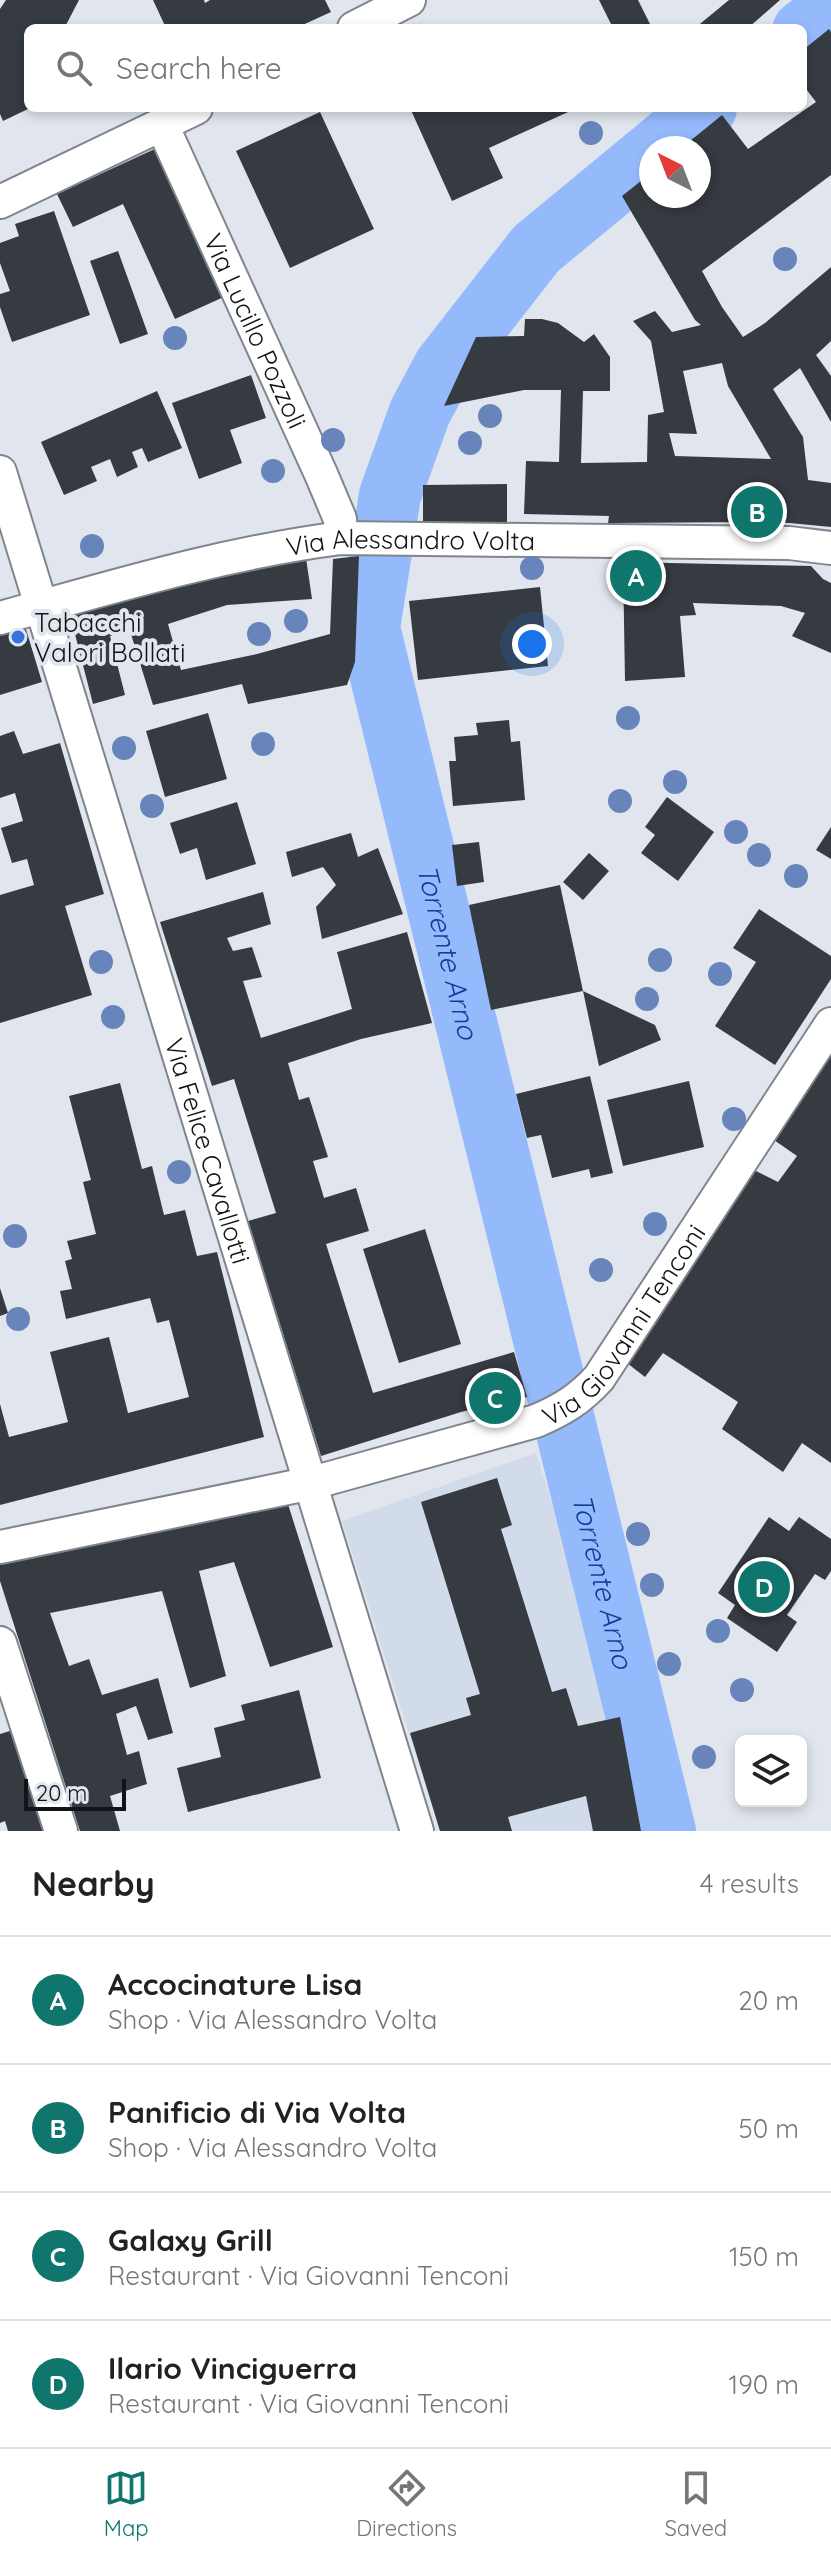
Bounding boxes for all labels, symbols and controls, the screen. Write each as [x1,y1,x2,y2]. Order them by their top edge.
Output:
search box [24,24,807,112]
icon: search [52,46,96,90]
text: Search here [116,49,282,87]
north arrow [639,136,711,208]
street label: Via Lucillo Pozzoli [197,228,314,433]
pin: B [731,482,783,542]
street label: Via Alessandro Volta [284,521,535,563]
pin: A [610,546,662,606]
place label: Tabacchi Valori Bollati [34,606,186,669]
your location [512,624,552,664]
marker: Tabacchi Valori Bollati [9,628,27,646]
water label: Torrente Arno [410,861,487,1043]
street label: Via Felice Cavallotti [158,1034,258,1268]
street label: Via Giovanni Tenconi [537,1218,712,1432]
pin: C [469,1368,521,1428]
water label: Torrente Arno [565,1490,642,1673]
pin: D [738,1557,790,1617]
map controls [735,1735,807,1807]
button: layers [735,1735,807,1807]
scale bar [24,1775,126,1811]
text: 20 m [36,1779,87,1807]
text: Nearby [32,1862,155,1905]
text: 4 results [700,1867,799,1900]
text: Accocinature Lisa [108,1965,362,2003]
text: A [50,1984,66,2017]
text: 20 m [738,1984,799,2017]
text: Shop · Via Alessandro Volta [108,2003,437,2036]
text: Panificio di Via Volta [108,2093,406,2131]
text: B [49,2112,67,2145]
text: 50 m [739,2112,799,2145]
text: Shop · Via Alessandro Volta [108,2131,437,2164]
text: Galaxy Grill [108,2221,273,2259]
text: C [50,2240,66,2273]
text: 150 m [729,2240,799,2273]
text: Restaurant · Via Giovanni Tenconi [108,2259,509,2292]
text: Ilario Vinciguerra [108,2349,357,2387]
text: D [49,2368,67,2401]
text: 190 m [729,2368,799,2401]
text: Restaurant · Via Giovanni Tenconi [108,2387,509,2420]
tab: Map [104,2466,149,2542]
tab: Directions [356,2466,457,2542]
tab: Saved [664,2466,727,2542]

